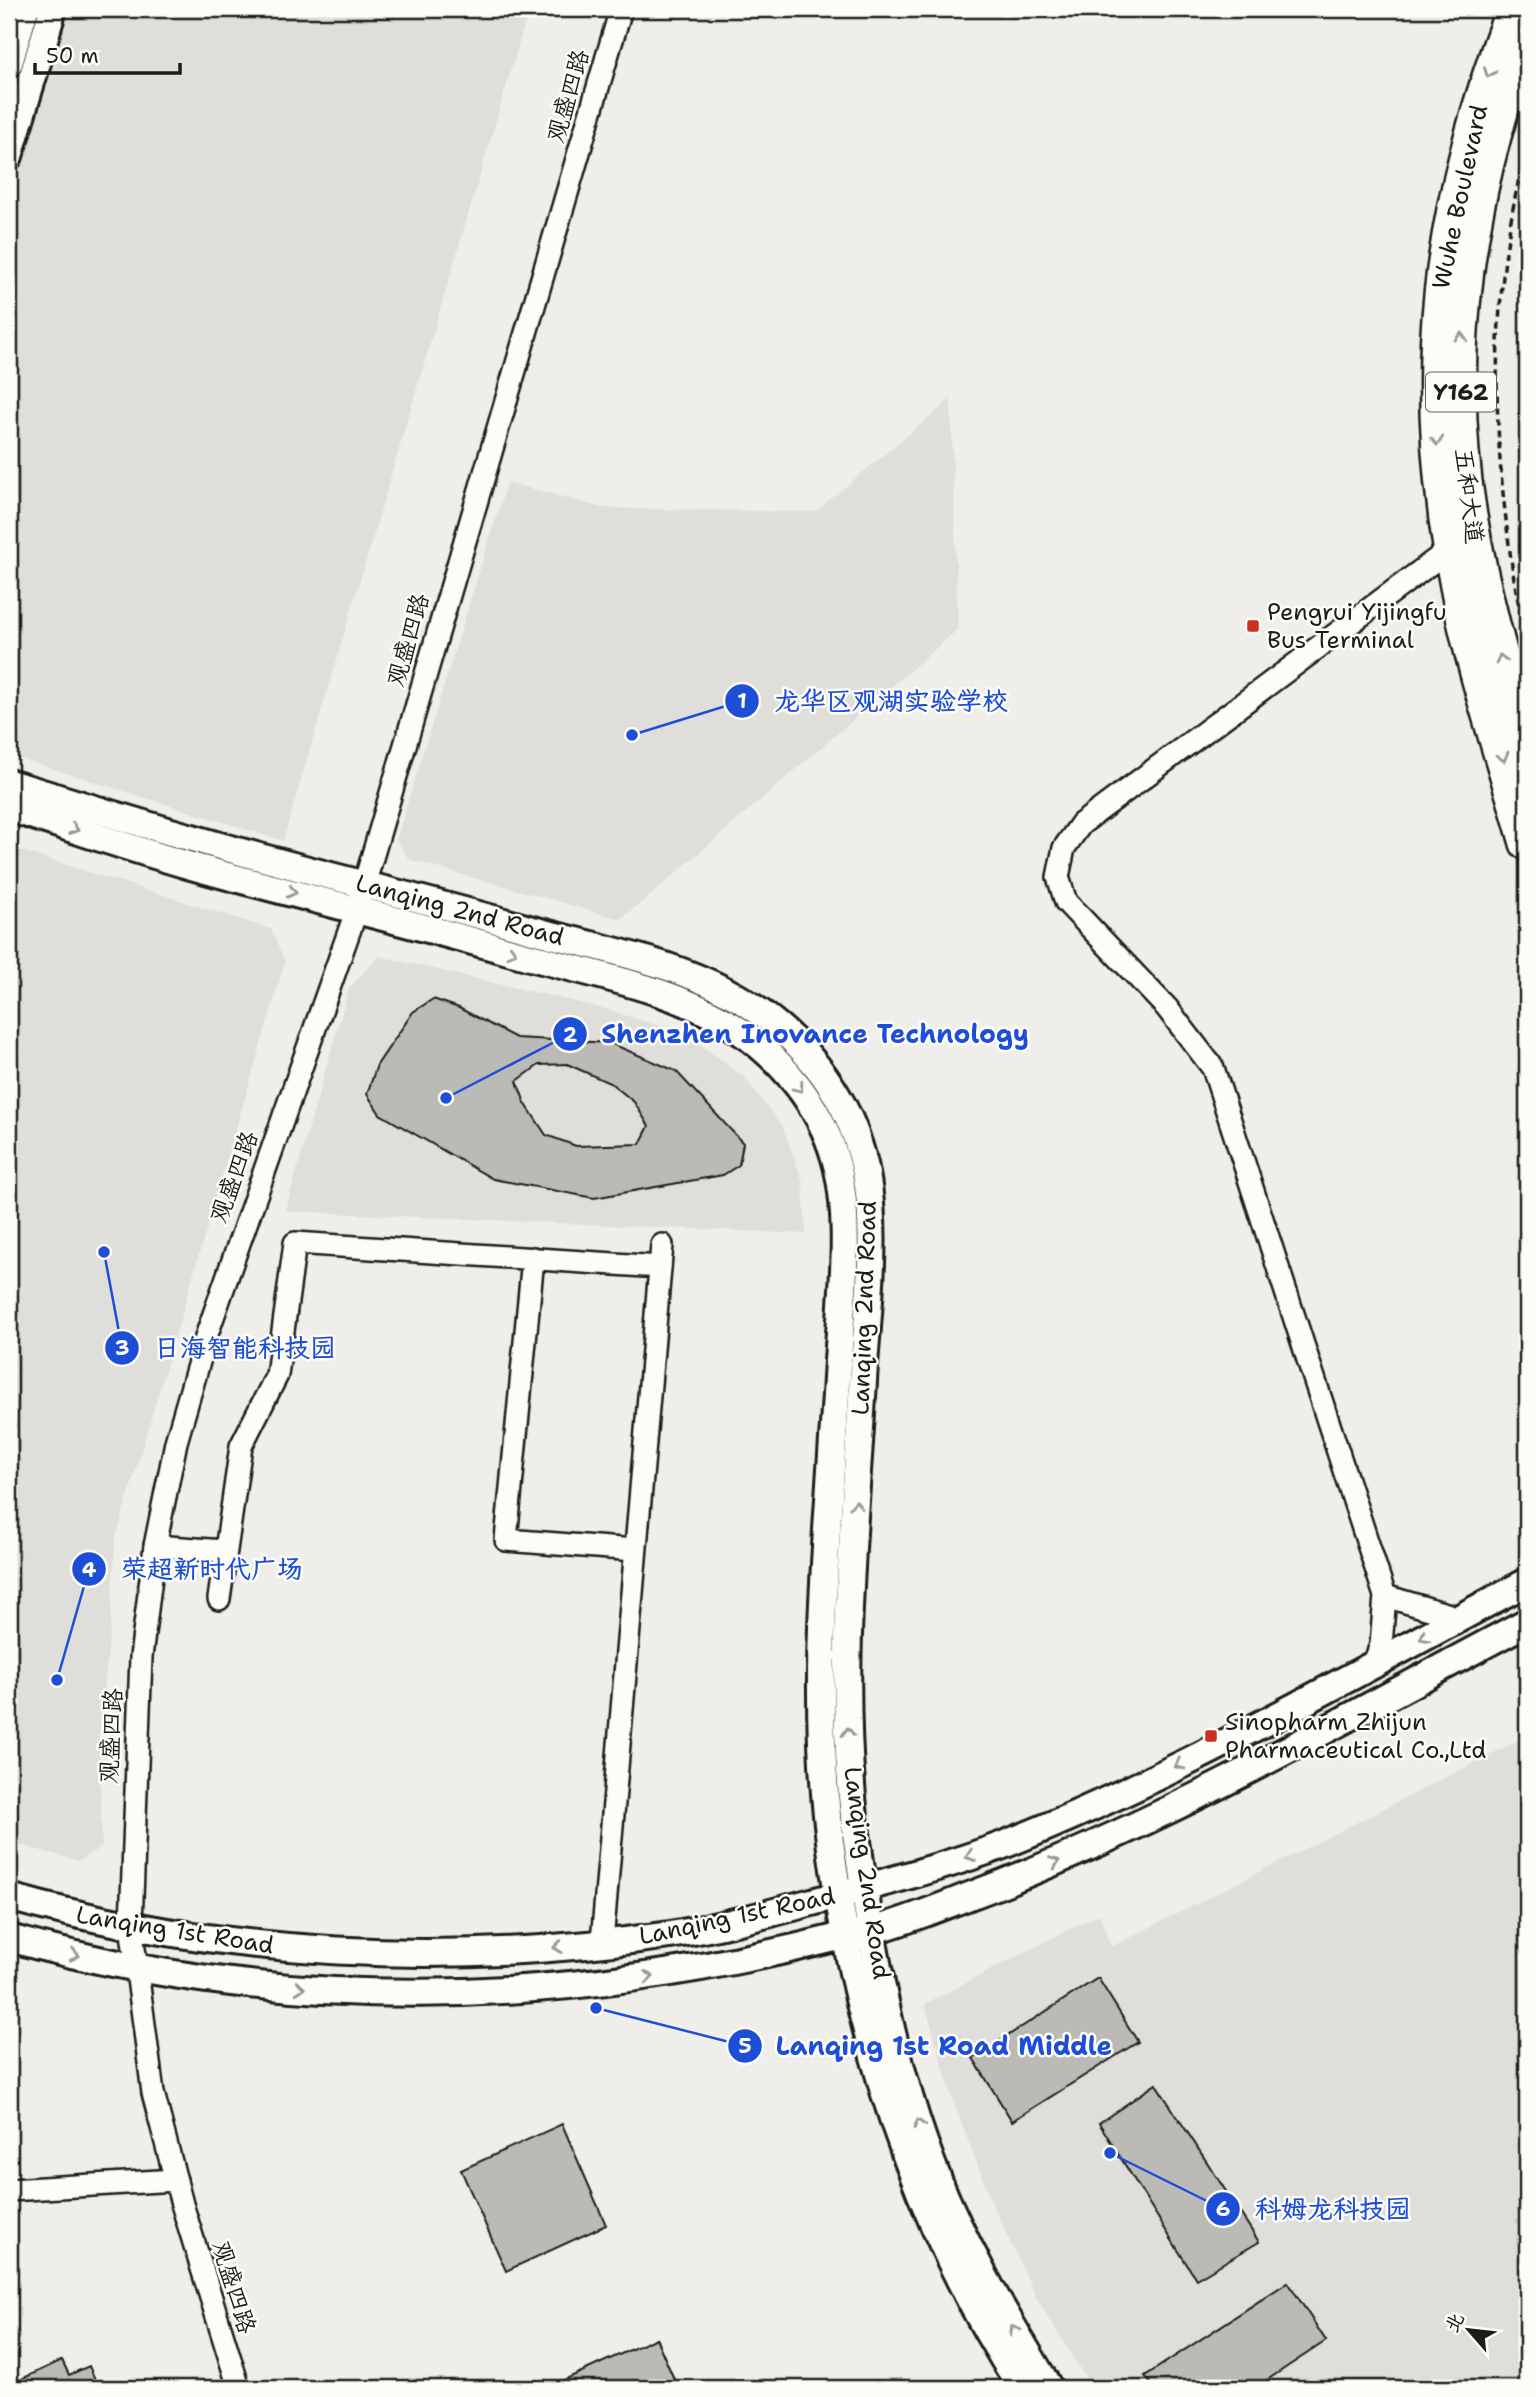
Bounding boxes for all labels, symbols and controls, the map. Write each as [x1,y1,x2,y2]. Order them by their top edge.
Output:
scale bar [35,32,180,76]
text: 50 m [46,42,99,70]
street label: 观盛四路 [539,45,597,147]
one-way arrow [1483,66,1497,78]
street label: Wuhe Boulevard [1425,102,1495,292]
one-way arrow [1454,332,1469,343]
road number: Y162 [1426,372,1496,412]
one-way arrow [1429,436,1444,447]
street label: 五和大道 [1447,446,1491,546]
street label: 观盛四路 [379,589,437,691]
place label: Pengrui Yijingfu Bus Terminal [1267,596,1447,656]
marker: Pengrui Yijingfu Bus Terminal [1245,618,1261,634]
one-way arrow [1495,653,1509,665]
callout: 龙华区观湖实验学校 [725,677,1022,724]
text: 龙华区观湖实验学校 [774,683,1008,718]
text: 1 [737,687,747,715]
one-way arrow [1494,751,1509,763]
one-way arrow [67,821,79,835]
street label: Lanqing 2nd Road [352,867,568,953]
one-way arrow [286,884,298,899]
one-way arrow [506,943,518,958]
callout: Shenzhen Inovance Technology [553,1011,1043,1058]
text: Shenzhen Inovance Technology [601,1016,1029,1051]
text: 2 [563,1021,578,1049]
one-way arrow [791,1080,804,1093]
street label: 观盛四路 [203,1126,265,1228]
street label: Lanqing 2nd Road [844,1200,884,1416]
callout: 日海智能科技园 [105,1324,350,1371]
text: 日海智能科技园 [154,1330,336,1365]
text: 3 [115,1334,129,1362]
one-way arrow [848,1499,863,1510]
callout: 荣超新时代广场 [72,1546,317,1593]
text: 荣超新时代广场 [121,1551,303,1586]
text: 4 [82,1556,97,1584]
one-way arrow [1418,1629,1431,1642]
street label: 观盛四路 [93,1687,129,1785]
place label: Sinopharm Zhijun Pharmaceutical Co.,Ltd [1225,1706,1487,1766]
one-way arrow [841,1727,856,1738]
marker: Sinopharm Zhijun Pharmaceutical Co.,Ltd [1203,1728,1219,1744]
one-way arrow [1173,1757,1186,1771]
street label: Lanqing 2nd Road [836,1765,898,1981]
one-way arrow [965,1848,977,1862]
one-way arrow [1047,1856,1060,1870]
street label: Lanqing 1st Road [636,1880,838,1952]
street label: Lanqing 1st Road [74,1899,276,1961]
one-way arrow [552,1939,564,1954]
one-way arrow [69,1946,81,1961]
one-way arrow [643,1970,655,1985]
one-way arrow [294,1980,305,1995]
callout: Lanqing 1st Road Middle [727,2022,1127,2069]
text: Lanqing 1st Road Middle [776,2028,1112,2063]
text: 5 [738,2032,752,2060]
one-way arrow [913,2118,928,2130]
callout: 科姆龙科技园 [1206,2185,1425,2232]
text: 科姆龙科技园 [1255,2191,1411,2226]
text: 6 [1216,2195,1230,2223]
street label: 观盛四路 [205,2236,263,2338]
north arrow [1434,2296,1504,2366]
text: 北 [1439,2308,1470,2337]
one-way arrow [1009,2325,1022,2338]

